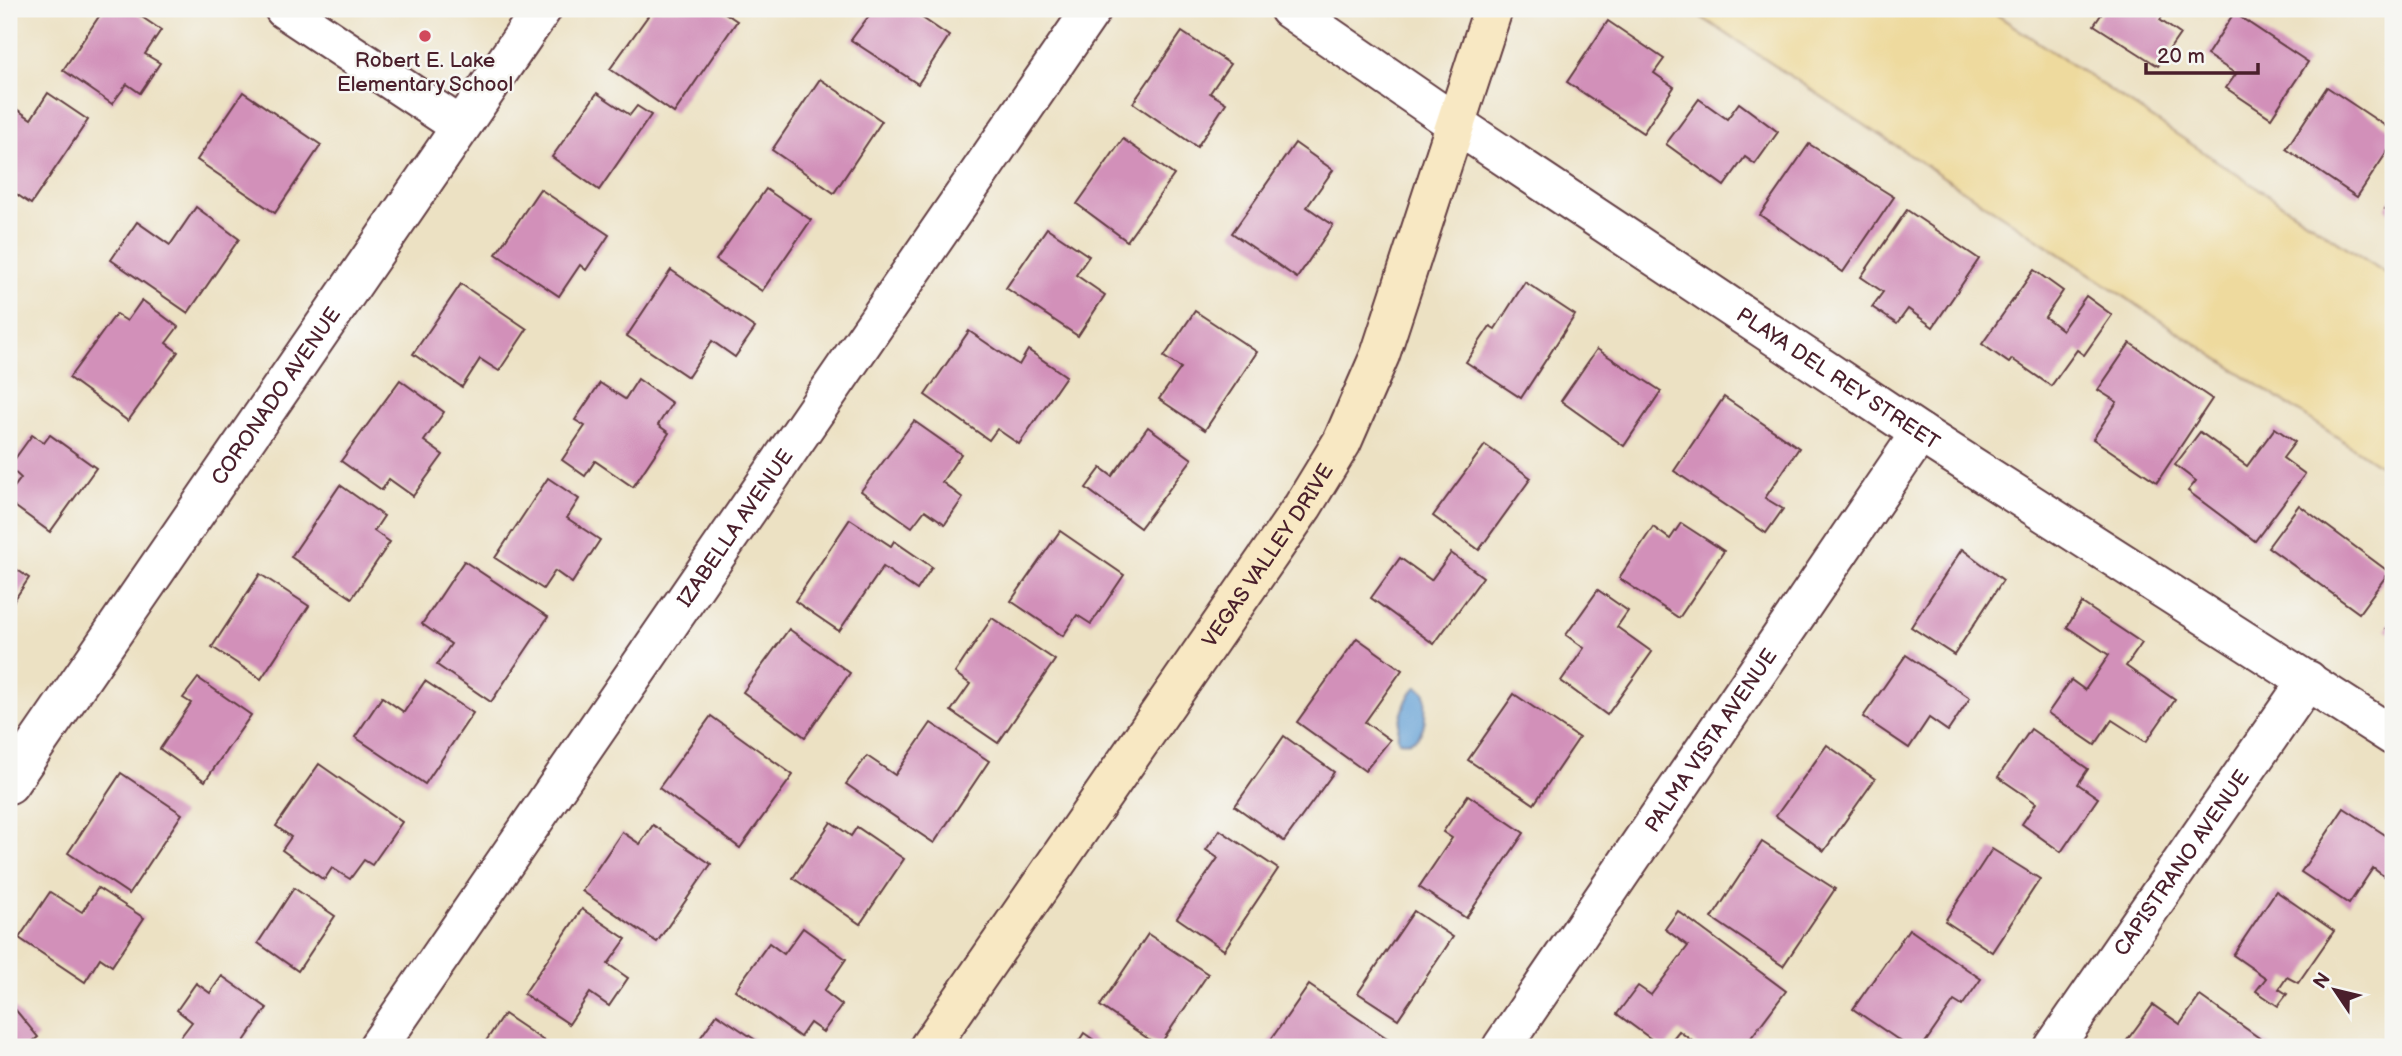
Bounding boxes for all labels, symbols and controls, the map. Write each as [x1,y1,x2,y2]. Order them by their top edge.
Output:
marker: Robert E. Lake Elementary School [417,28,433,44]
scale bar [2146,32,2258,76]
text: 20 m [2157,44,2205,69]
place label: Robert E. Lake Elementary School [337,48,513,97]
street label: CORONADO AVENUE [206,302,346,490]
street label: PLAYA DEL REY STREET [1732,302,1945,455]
street label: IZABELLA AVENUE [672,444,798,612]
street label: VEGAS VALLEY DRIVE [1197,459,1338,652]
street label: PALMA VISTA AVENUE [1640,644,1782,837]
street label: CAPISTRANO AVENUE [2108,765,2255,961]
north arrow [2300,954,2370,1024]
text: N [2309,969,2336,994]

